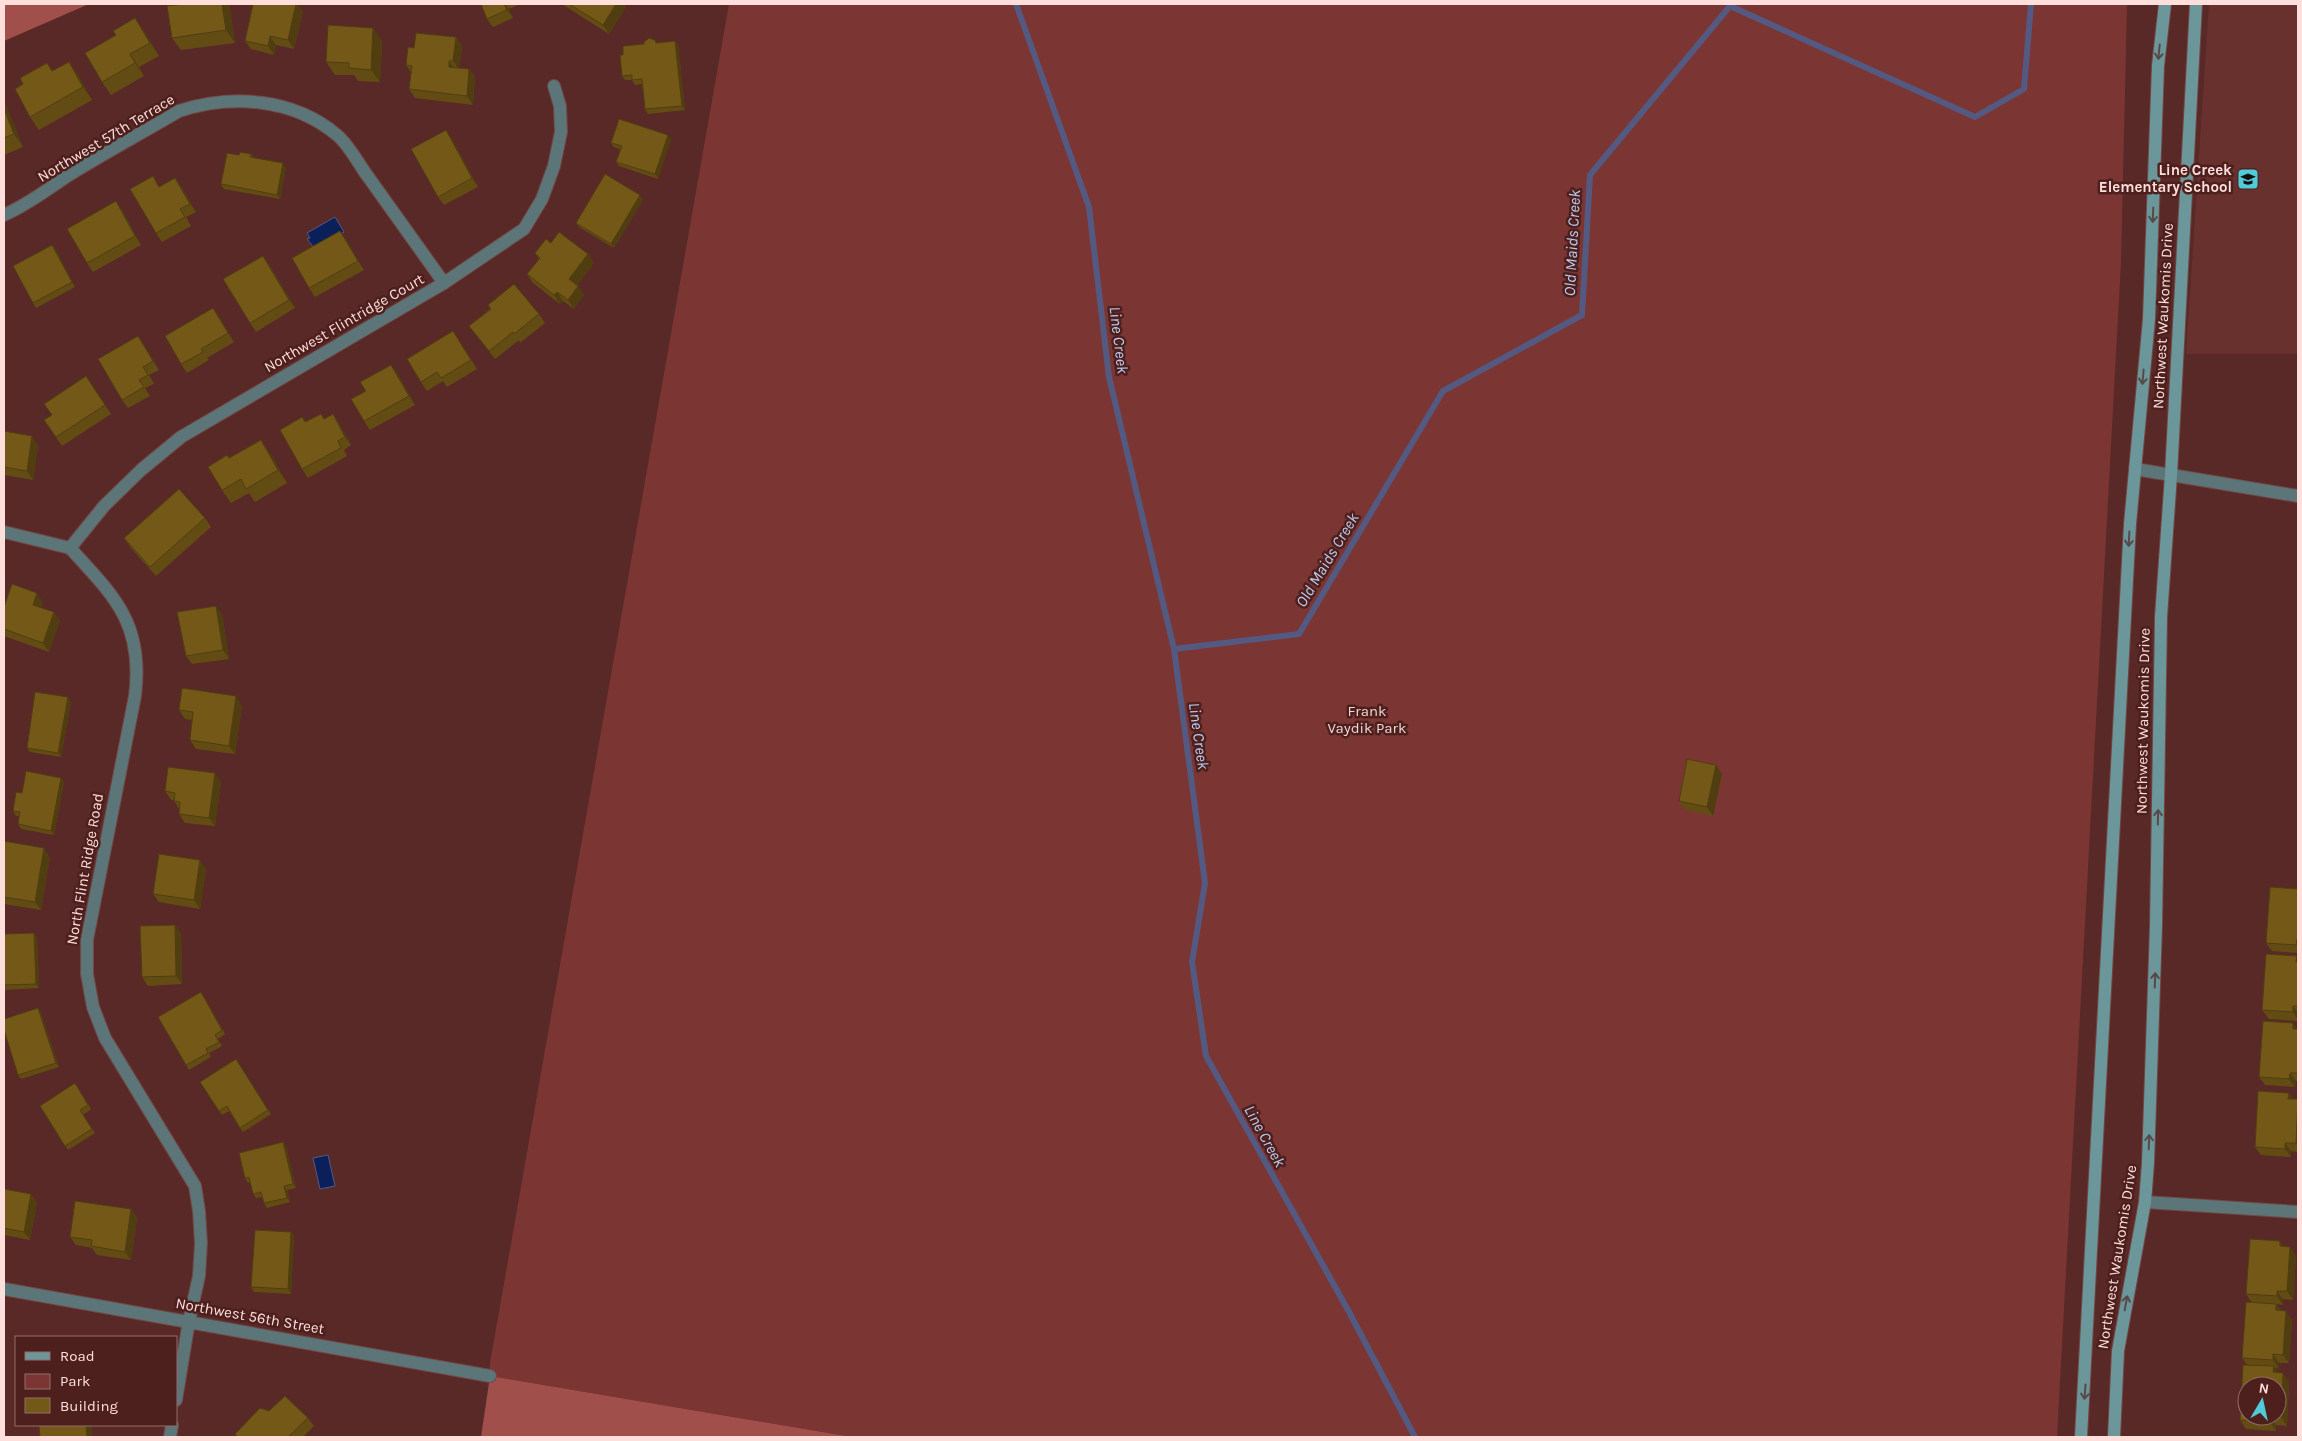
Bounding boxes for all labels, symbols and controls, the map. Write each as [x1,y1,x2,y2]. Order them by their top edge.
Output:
one-way arrow [2154,44,2164,60]
street label: Northwest 57th Terrace [34,90,178,186]
place label: Line Creek Elementary School [2099,161,2232,196]
school or university icon: Line Creek Elementary School [2236,167,2260,191]
water label: Old Maids Creek [1560,188,1584,297]
one-way arrow [2148,206,2158,222]
street label: Northwest Waukomis Drive [2149,223,2177,409]
street label: Northwest Flintridge Court [261,270,427,376]
water label: Line Creek [1105,305,1133,376]
one-way arrow [2138,368,2148,384]
water label: Old Maids Creek [1291,509,1363,611]
one-way arrow [2124,530,2133,546]
street label: Northwest Waukomis Drive [2132,628,2154,814]
water label: Line Creek [1185,701,1213,772]
park label: Frank Vaydik Park [1327,702,1407,737]
street label: North Flint Ridge Road [63,792,107,946]
one-way arrow [2153,810,2163,826]
one-way arrow [2150,972,2159,988]
water label: Line Creek [1240,1102,1290,1171]
one-way arrow [2144,1135,2154,1151]
street label: Northwest Waukomis Drive [2094,1164,2140,1350]
street label: Northwest 56th Street [174,1294,326,1338]
one-way arrow [2122,1295,2132,1311]
legend [15,1336,178,1426]
text: Road [60,1347,95,1365]
text: Park [60,1372,90,1390]
north arrow [2237,1376,2287,1426]
text: N [2258,1379,2270,1398]
one-way arrow [2080,1383,2089,1399]
text: Building [60,1397,118,1415]

